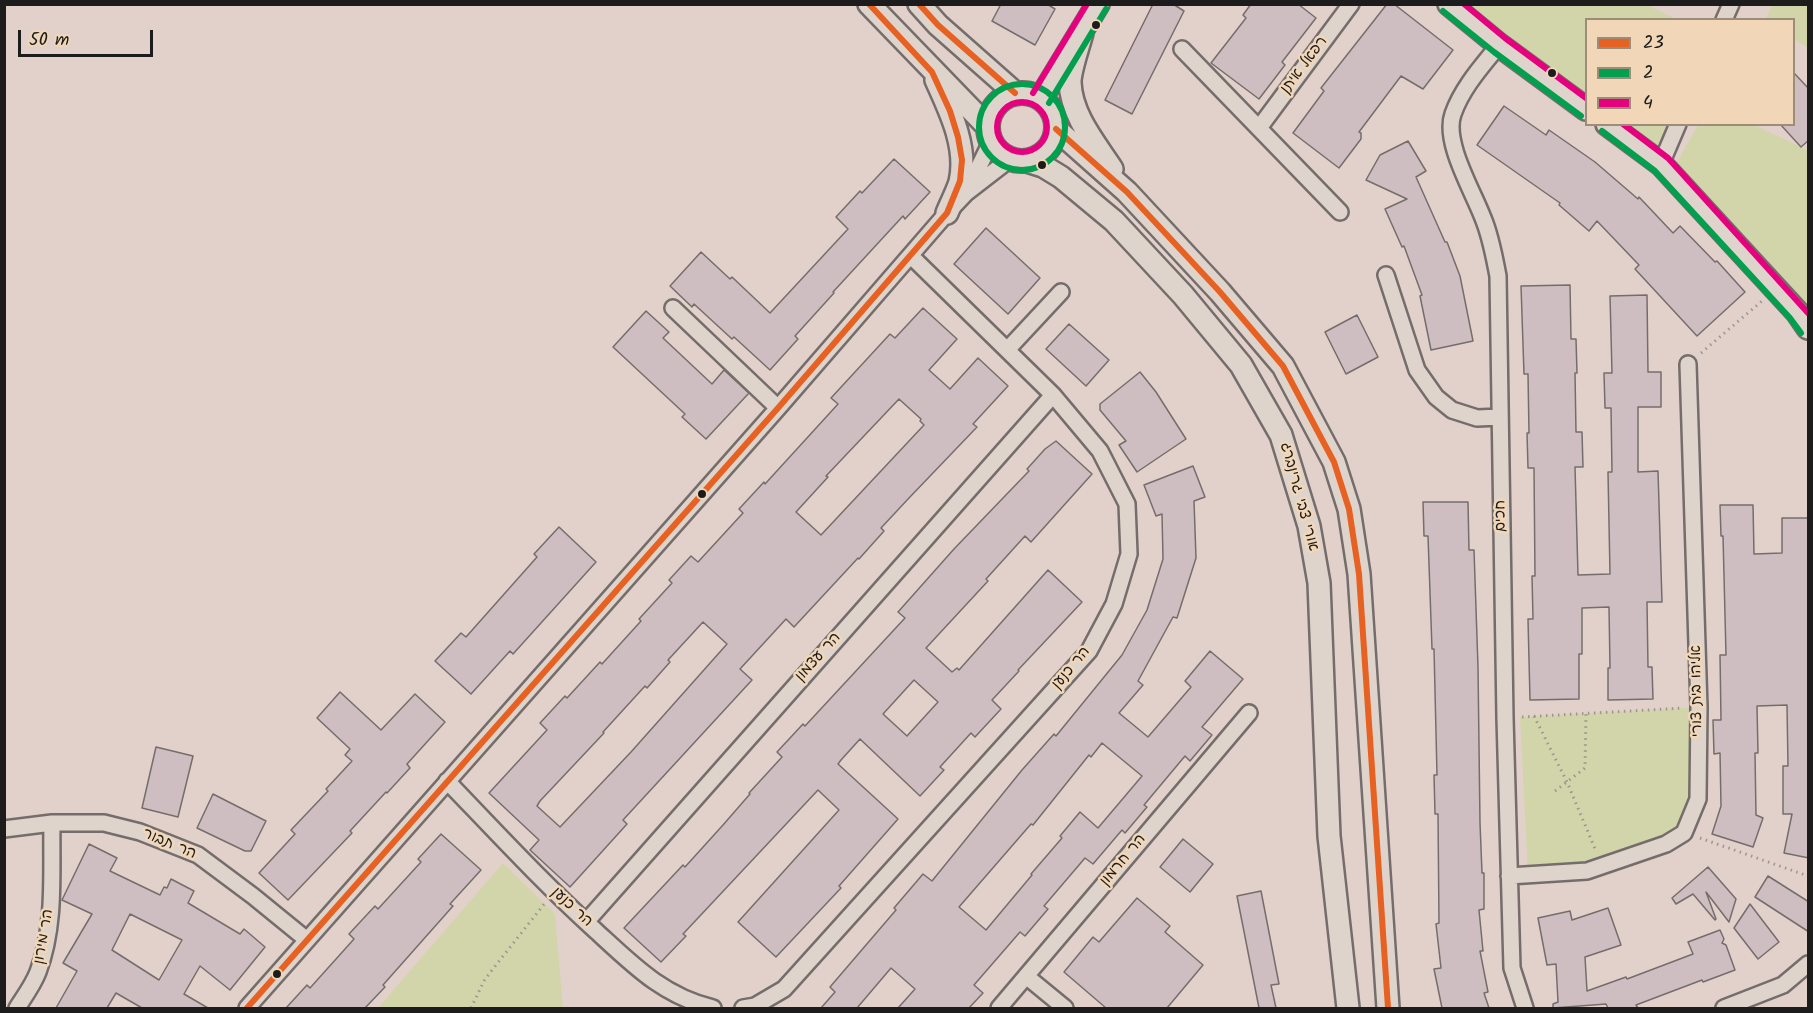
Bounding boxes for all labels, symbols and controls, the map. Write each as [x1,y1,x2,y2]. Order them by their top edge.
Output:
scale bar [21,18,156,56]
legend [1585,18,1795,126]
unlabelled marker [1090,19,1102,31]
text: 50 m [29,26,69,55]
text: 23 [1643,29,1664,58]
street label: רפאל איתן [1278,34,1332,98]
text: 2 [1643,59,1653,88]
unlabelled marker [1546,67,1558,79]
text: 4 [1643,89,1653,118]
unlabelled marker [1036,159,1048,171]
street label: אורי צבי גרינברג [1275,441,1321,553]
unlabelled marker [696,488,708,500]
street label: חכים [1493,500,1511,532]
street label: הר עצמון [792,630,846,686]
street label: הר כנען [1049,644,1095,694]
street label: אליהו בית צורי [1688,645,1708,737]
street label: הר תבור [139,826,199,864]
street label: הר חרמון [1097,831,1151,891]
street label: הר כנען [547,884,595,932]
street label: הר מירון [31,908,59,966]
unlabelled marker [271,968,283,980]

